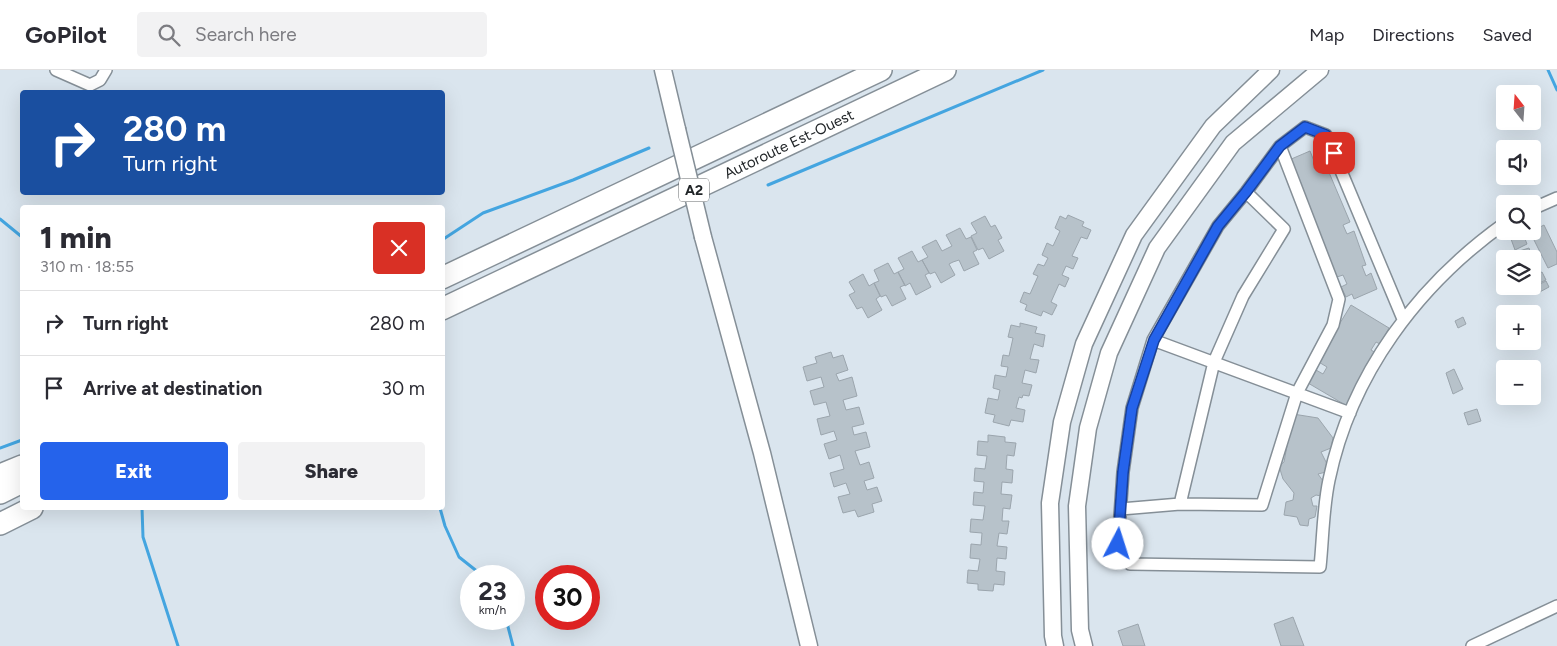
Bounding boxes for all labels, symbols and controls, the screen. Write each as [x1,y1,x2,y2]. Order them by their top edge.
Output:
search box [137,12,487,57]
text: GoPilot [25,20,107,49]
icon: search [155,21,183,49]
text: Search here [195,23,297,46]
text: Map [1309,24,1344,46]
text: Directions [1372,24,1454,46]
text: Saved [1482,24,1532,46]
north arrow [1496,85,1541,130]
map controls [1496,85,1541,405]
street label: Autoroute Est-Ouest [721,106,857,183]
text: 280 m [123,108,226,150]
icon: right [40,110,105,175]
pin [1313,132,1355,174]
icon: arrive [1320,139,1348,167]
button: sound [1496,140,1541,185]
text: Turn right [123,150,218,177]
road number: A2 [679,178,709,202]
button: search [1496,195,1541,240]
text: 1 min [40,219,112,256]
button: close [373,222,425,274]
button: layers [1496,250,1541,295]
text: 310 m · 18:55 [40,257,134,276]
button: + [1496,305,1541,350]
icon: right [40,309,68,337]
text: Turn right [83,312,169,335]
text: 280 m [370,312,425,335]
button: − [1496,360,1541,405]
icon: arrive [40,374,68,402]
text: Arrive at destination [83,377,262,400]
text: 30 m [382,377,425,400]
button: Exit [40,442,228,500]
button: Share [238,442,425,500]
position arrow [1091,517,1143,569]
speed limit sign: 30 [535,565,600,630]
text: 23 [478,576,507,606]
text: km/h [479,603,506,617]

